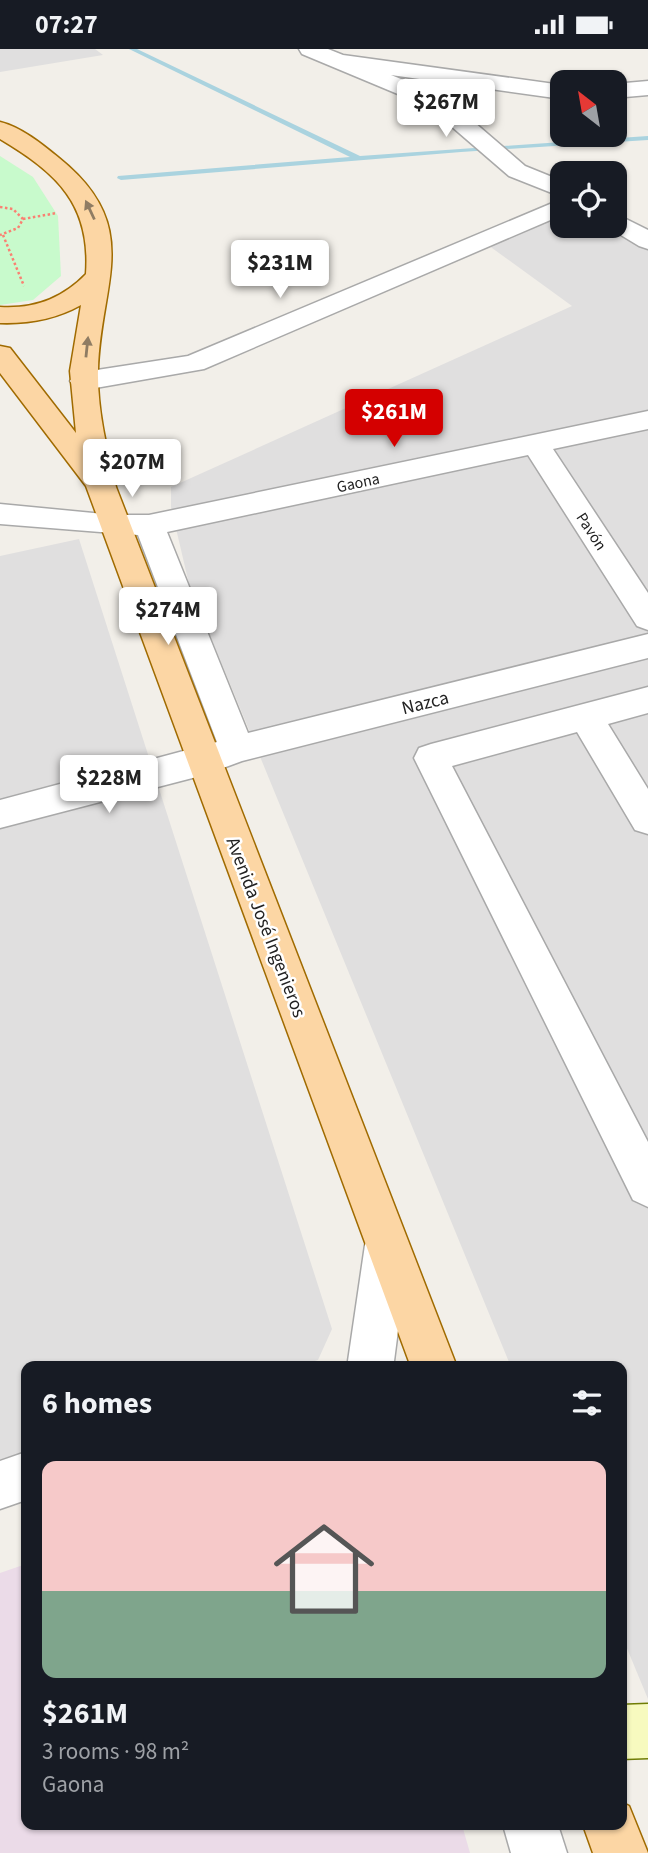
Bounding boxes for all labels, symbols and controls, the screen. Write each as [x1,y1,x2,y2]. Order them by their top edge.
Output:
text: 07:27 [35,6,98,43]
north arrow [550,70,626,147]
map controls [550,70,627,238]
pin: $267M [397,80,495,139]
text: $267M [413,85,479,118]
button: locate [550,161,627,238]
one-way arrow [84,200,96,220]
pin: $231M [231,240,329,300]
text: $231M [247,246,313,279]
one-way arrow [81,335,92,357]
pin: $261M [345,389,443,449]
text: $261M [361,395,427,428]
pin: $207M [83,440,181,499]
text: $207M [99,445,165,478]
street label: Gaona [335,468,382,498]
street label: Pavón [571,508,612,555]
pin: $274M [119,587,217,647]
text: $274M [135,593,201,626]
street label: Nazca [399,685,452,722]
pin: $228M [60,755,158,815]
text: $228M [76,761,142,794]
street label: Avenida José Ingenieros [219,833,312,1022]
text: 6 homes [42,1382,152,1425]
icon: filters [568,1384,606,1422]
icon: home [261,1506,387,1632]
text: $261M [42,1692,128,1735]
text: 3 rooms · 98 m² [42,1735,189,1768]
text: Gaona [42,1768,104,1801]

